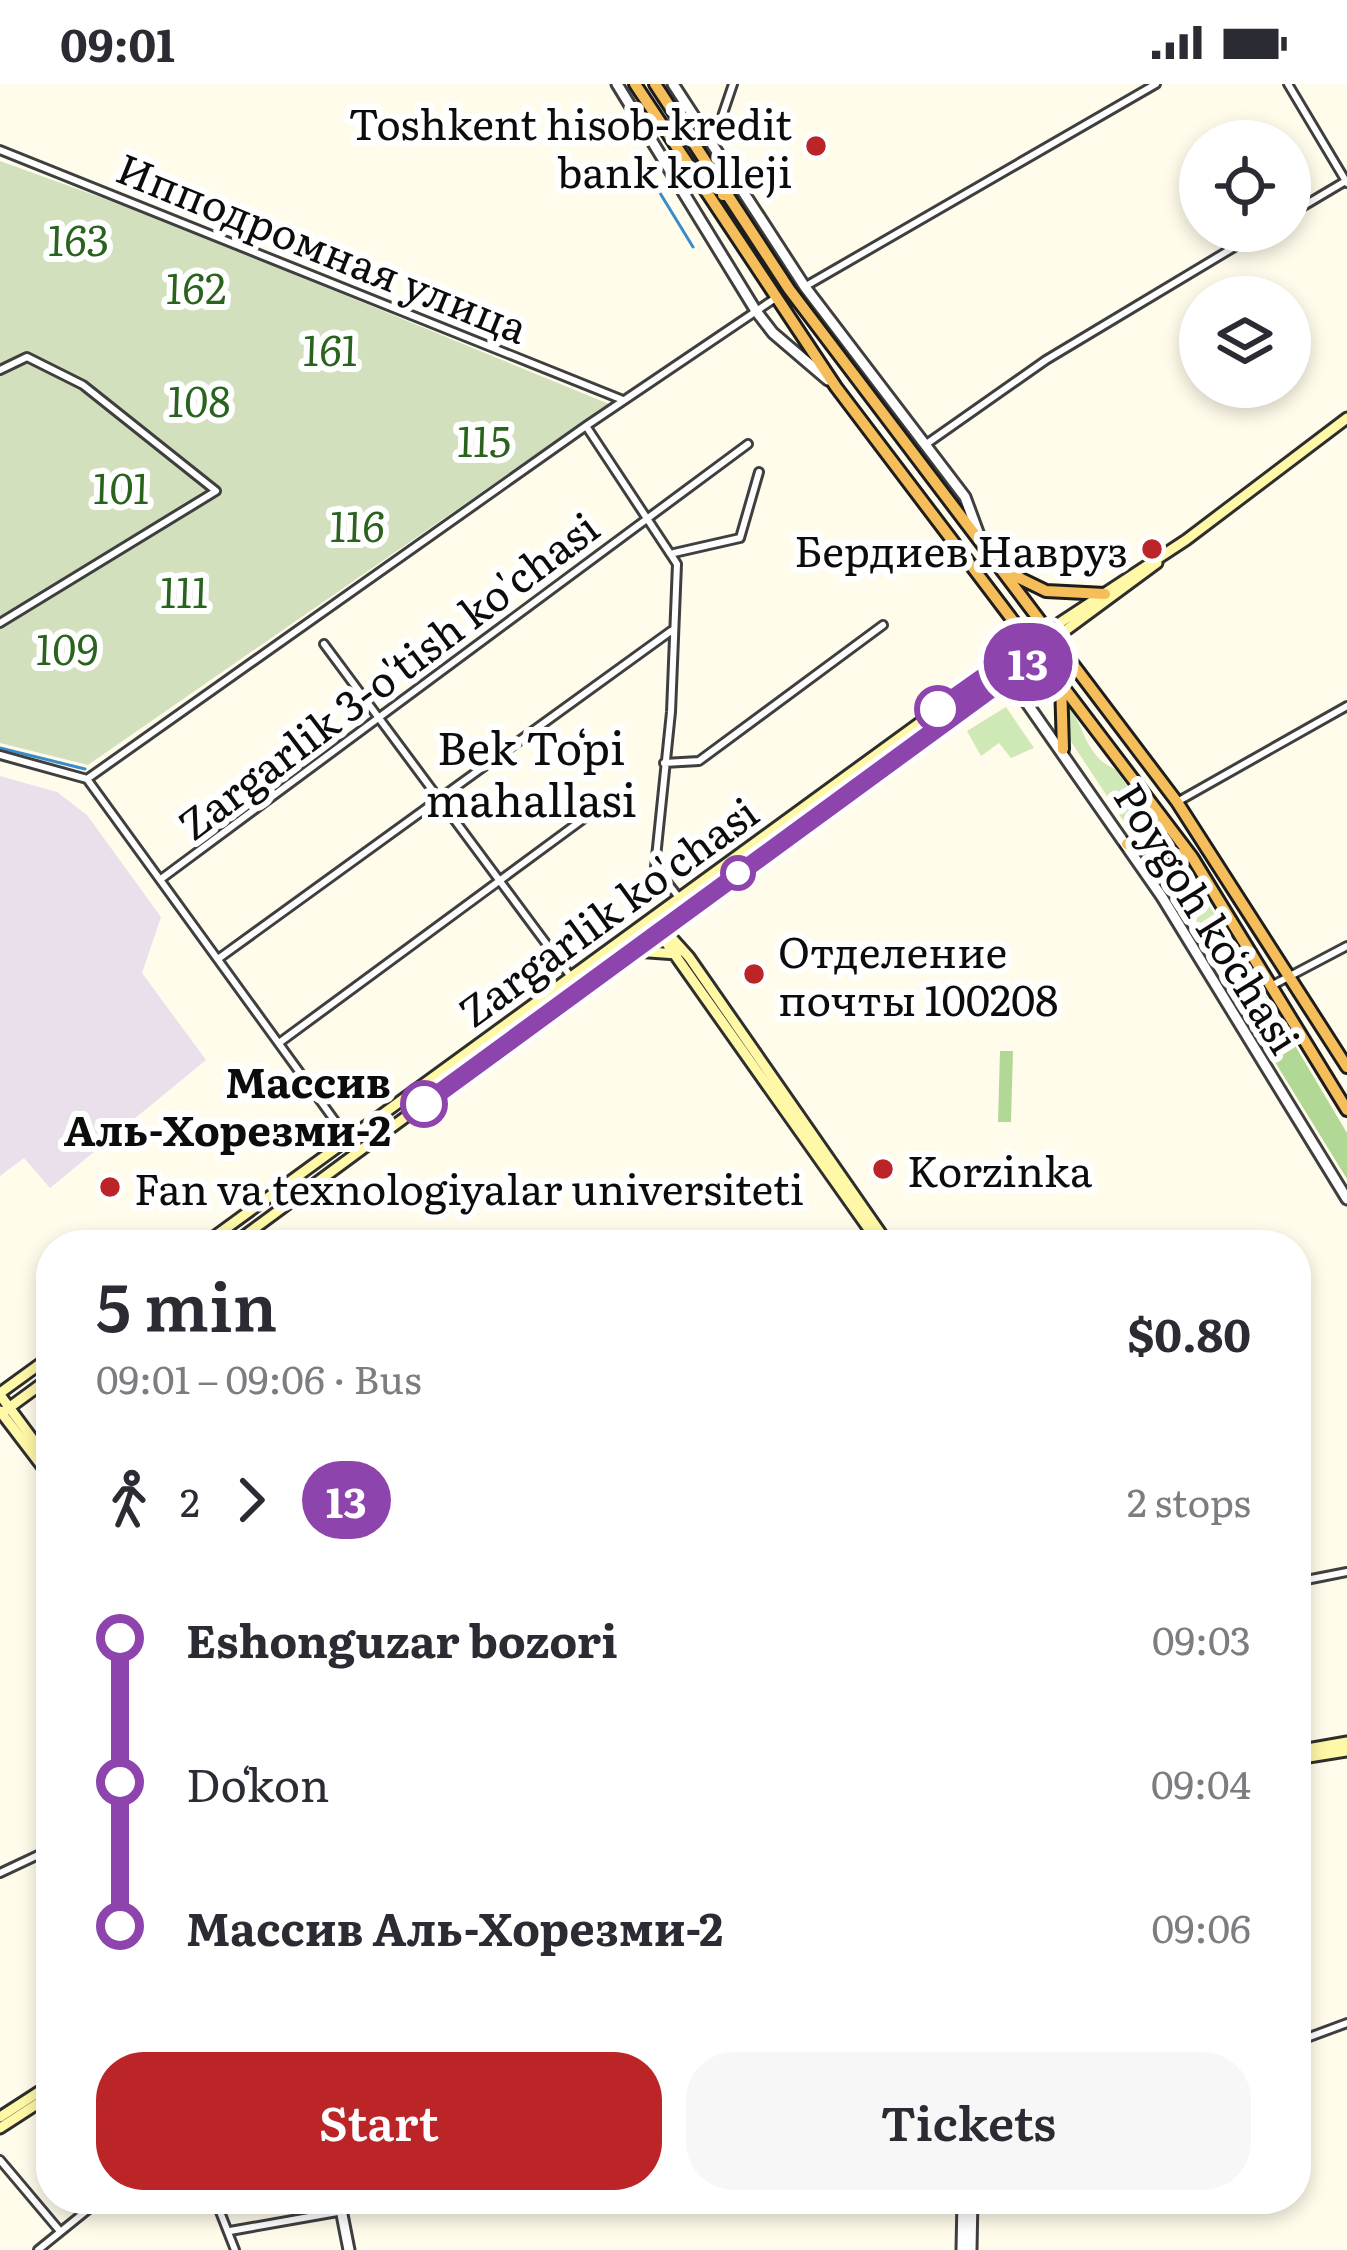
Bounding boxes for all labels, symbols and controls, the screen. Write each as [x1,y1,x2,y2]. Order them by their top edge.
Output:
text: 09:01 [60,9,175,76]
place label: Toshkent hisob-kredit bank kolleji [348,91,792,201]
map controls [1179,120,1311,408]
button: locate [1179,120,1311,252]
marker: Toshkent hisob-kredit bank kolleji [803,133,829,159]
street label: Ипподромная улица [108,135,538,357]
park label: 163 [48,207,108,269]
park label: 162 [166,255,226,317]
button: layers [1179,276,1311,408]
park label: 161 [303,317,357,379]
park label: 108 [168,368,230,430]
park label: 115 [457,408,511,470]
park label: 101 [93,455,149,517]
park label: 116 [330,493,384,555]
street label: Zargarlik 3-o'tish ko'chasi [164,495,610,853]
place label: Бердиев Навруз [794,518,1128,580]
marker: Бердиев Навруз [1139,536,1165,562]
park label: 111 [160,559,208,621]
park label: 109 [36,616,98,678]
line badge: 13 [974,623,1082,701]
text: 13 [1008,631,1048,693]
unlabelled marker [916,687,960,731]
district label: Bek Toʻpi mahallasi [425,712,637,831]
street label: Poygoh koʻchasi [1101,770,1317,1064]
street label: Zargarlik ko'chasi [444,780,770,1040]
unlabelled marker [722,857,754,889]
place label: Отделение почты 100208 [778,919,1058,1029]
marker: Отделение почты 100208 [741,961,767,987]
place label: Массив Аль-Хорезми-2 [64,1049,391,1159]
marker: Массив Аль-Хорезми-2 [402,1082,446,1126]
place label: Korzinka [907,1138,1093,1200]
place label: Fan va texnologiyalar universiteti [134,1156,804,1218]
marker: Korzinka [870,1156,896,1182]
marker: Fan va texnologiyalar universiteti [97,1174,123,1200]
text: 5 min [96,1254,277,1352]
text: $0.80 [1127,1299,1251,1366]
text: 09:01 – 09:06 · Bus [96,1348,422,1406]
icon: walk [96,1467,162,1533]
icon: forward [218,1467,284,1533]
text: 13 [326,1469,367,1531]
text: 2 [180,1471,200,1529]
text: 2 stops [1127,1471,1251,1529]
text: Eshonguzar bozori [186,1605,618,1672]
text: 09:03 [1152,1609,1251,1667]
text: Doʻkon [186,1749,329,1816]
text: 09:04 [1151,1753,1251,1811]
text: Массив Аль-Хорезми-2 [186,1893,723,1960]
text: 09:06 [1152,1897,1251,1955]
button: Start [96,2052,662,2190]
button: Tickets [686,2052,1251,2190]

